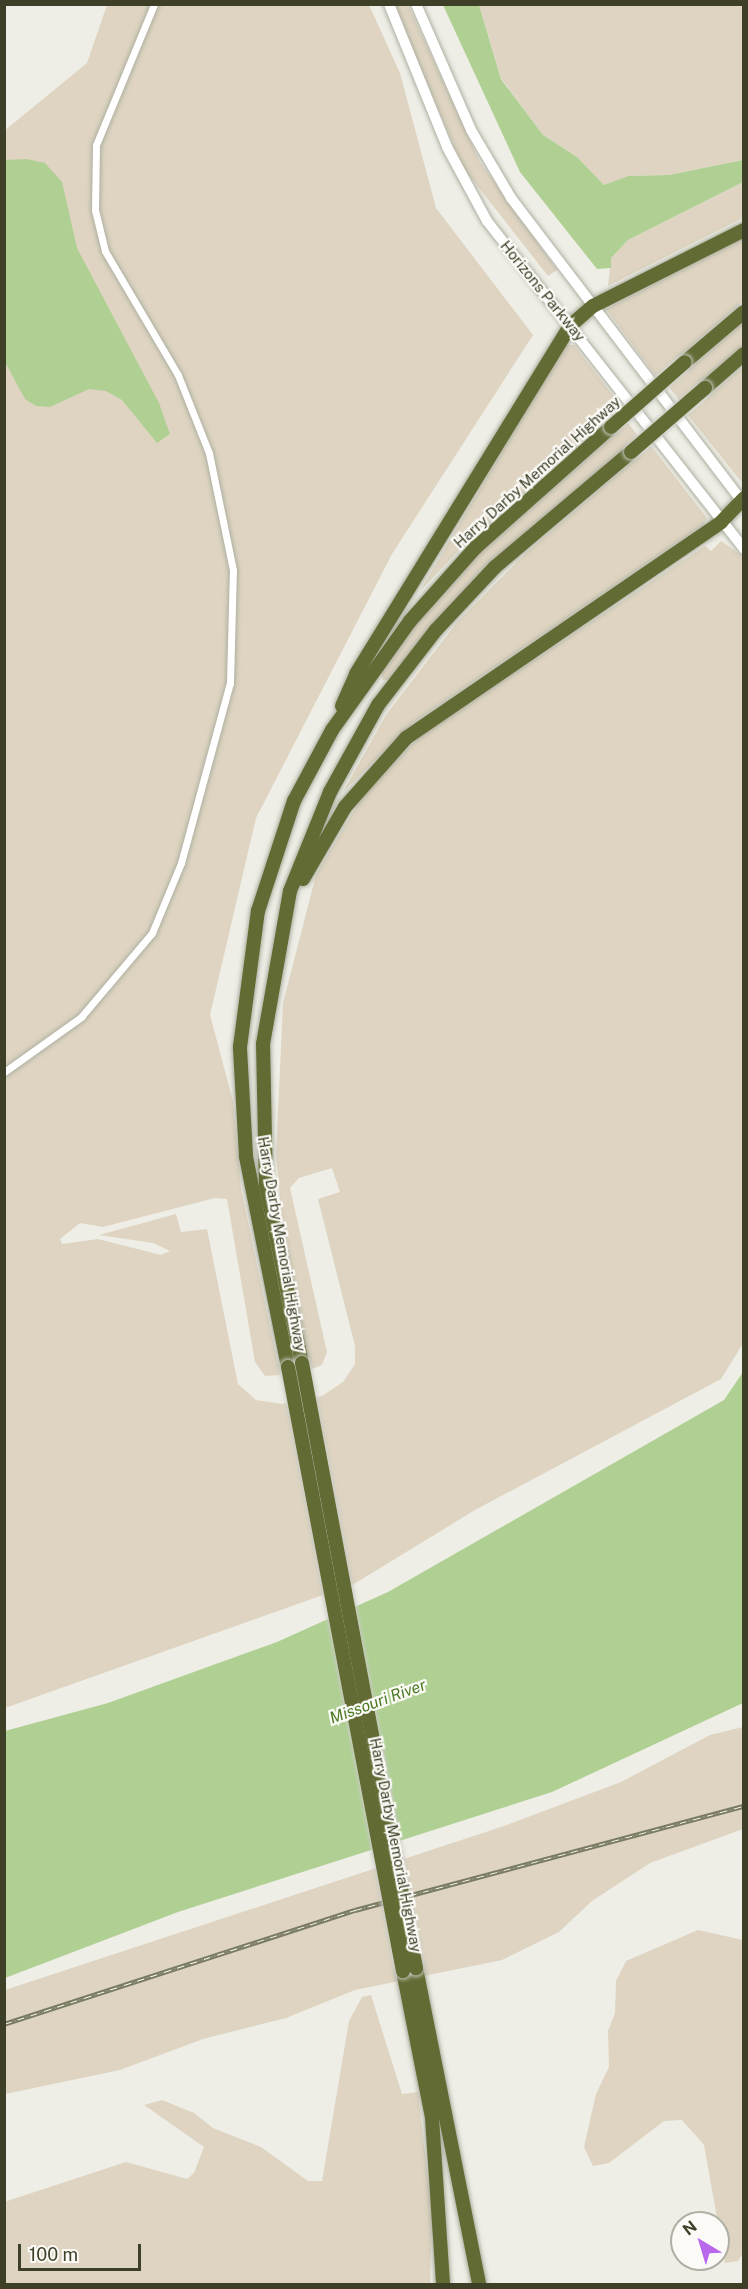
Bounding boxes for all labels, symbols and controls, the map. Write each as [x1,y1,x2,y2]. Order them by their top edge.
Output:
street label: Horizons Parkway [497,237,589,345]
street label: Harry Darby Memorial Highway [450,392,624,552]
street label: Harry Darby Memorial Highway [254,1135,310,1353]
water label: Missouri River [327,1676,429,1728]
street label: Harry Darby Memorial Highway [366,1736,426,1954]
north arrow [670,2211,730,2271]
text: N [679,2217,701,2239]
scale bar [21,2232,144,2270]
text: 100 m [29,2244,78,2265]

